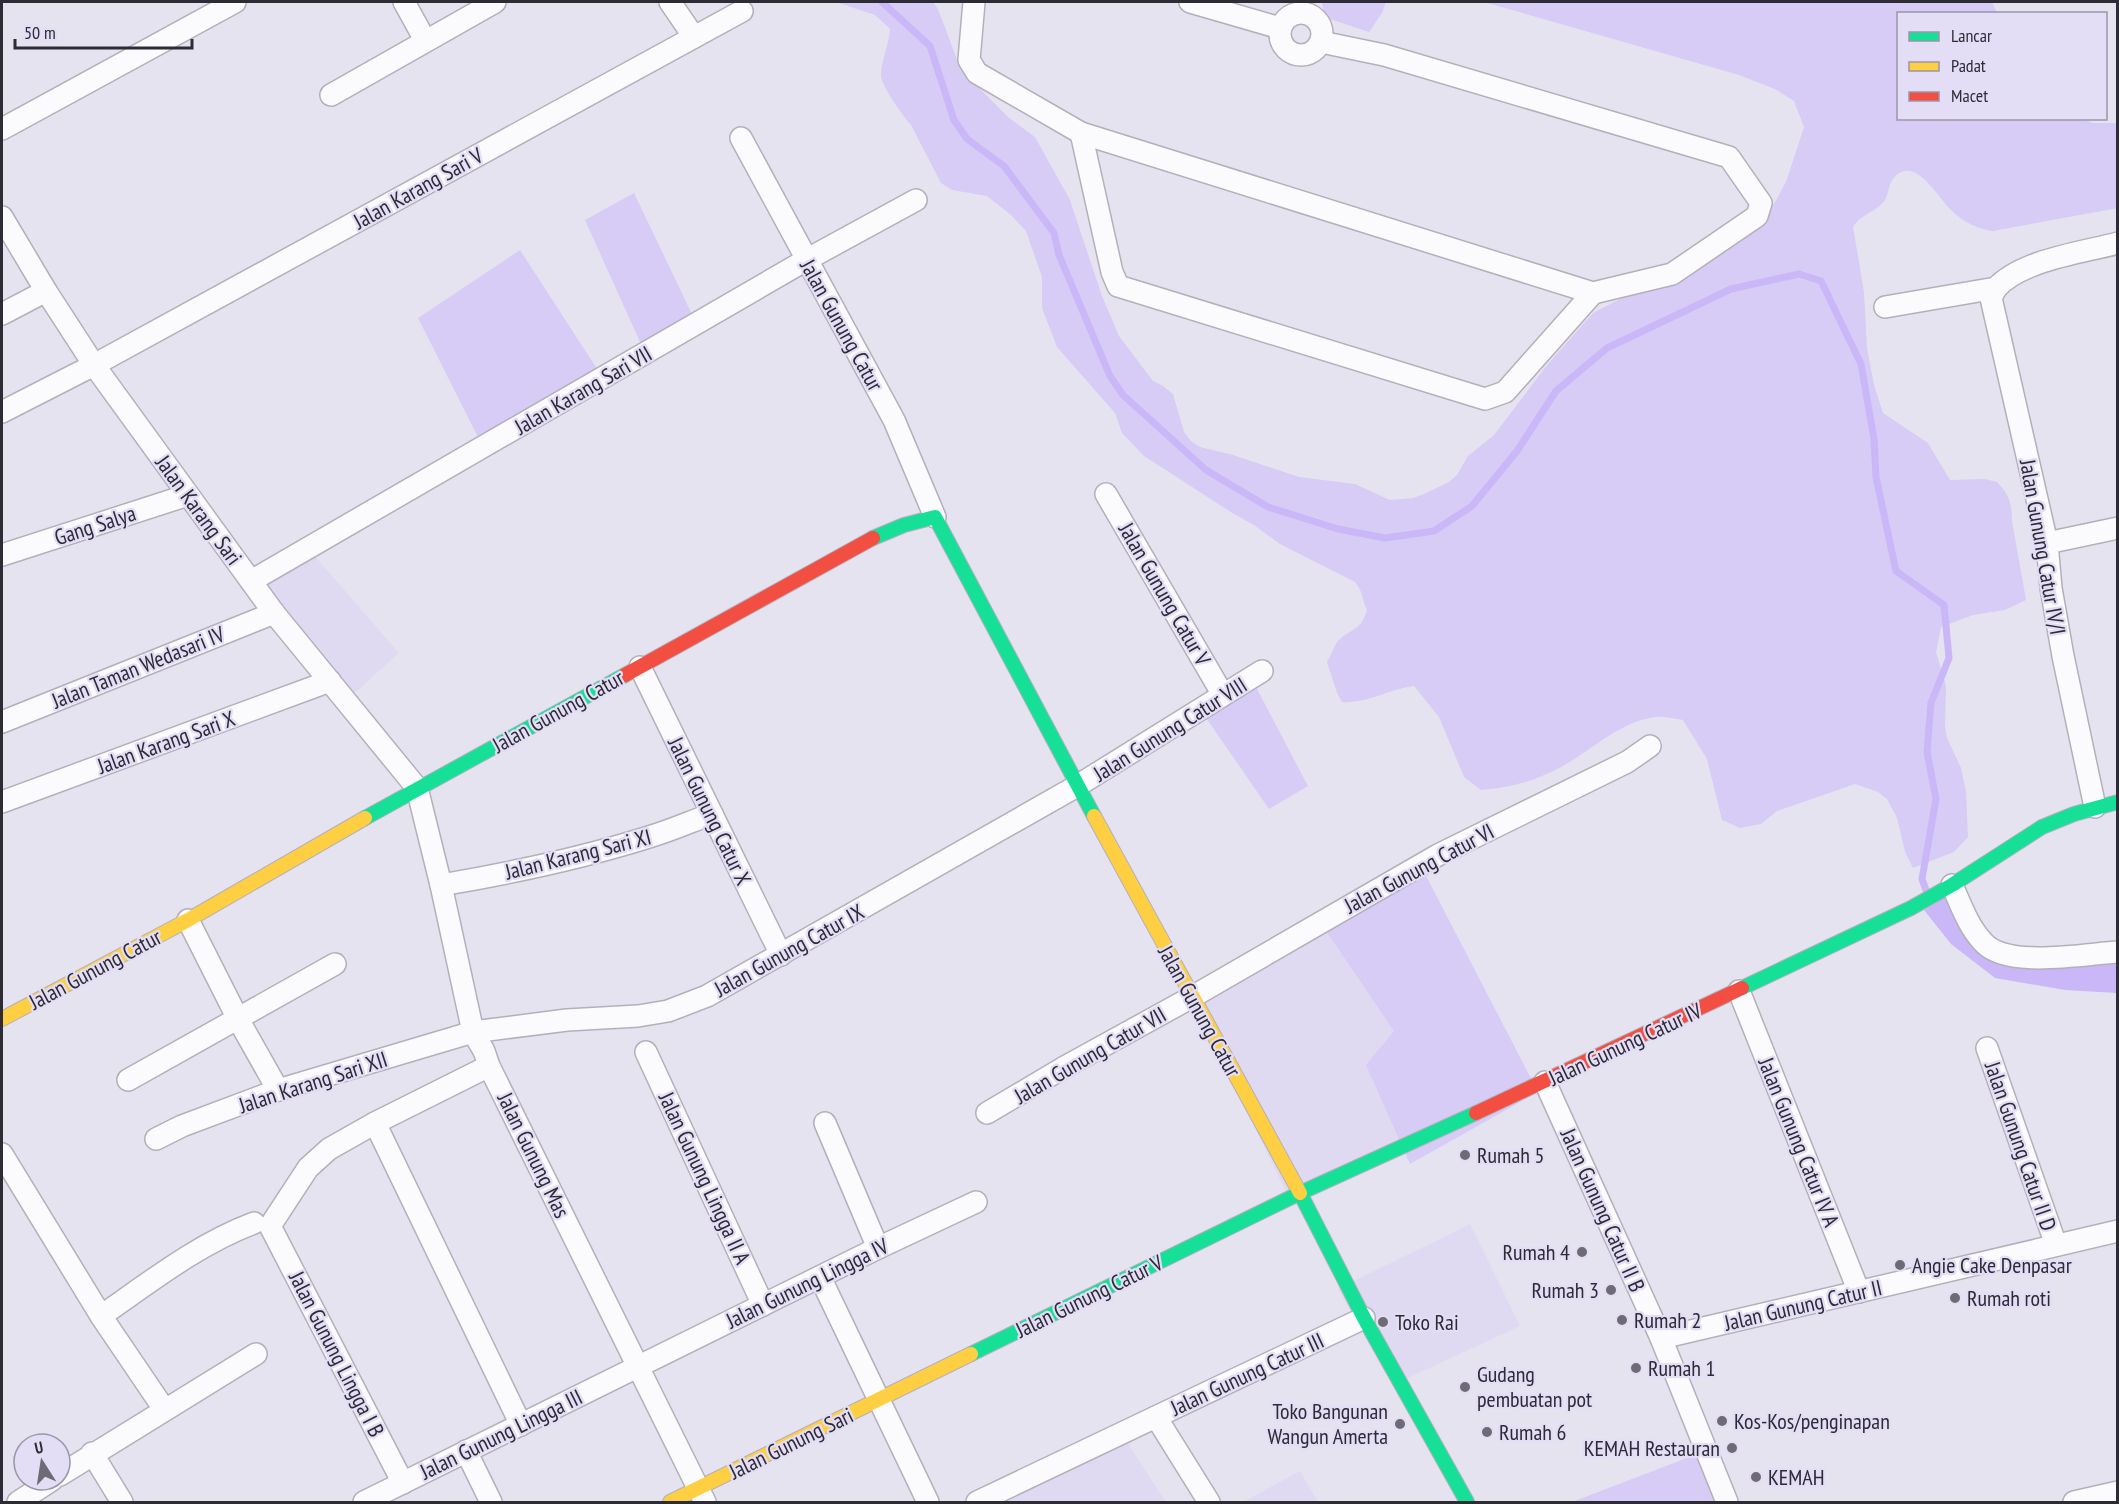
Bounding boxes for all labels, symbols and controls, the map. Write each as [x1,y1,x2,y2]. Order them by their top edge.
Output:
scale bar [15,12,192,50]
legend [1897,12,2107,120]
text: 50 m [24,21,56,44]
text: Lancar [1951,24,1992,47]
text: Padat [1951,54,1986,77]
text: Macet [1951,84,1988,107]
street label: Jalan Karang Sari V [348,141,488,236]
street label: Jalan Gunung Catur [794,253,890,396]
street label: Jalan Karang Sari VII [509,339,657,441]
street label: Jalan Karang Sari [149,449,248,570]
street label: Jalan Gunung Catur IV/I [2014,456,2072,637]
street label: Gang Salya [51,499,139,551]
street label: Jalan Gunung Catur V [1112,517,1218,671]
street label: Jalan Taman Wedasari IV [46,619,229,715]
street label: Jalan Gunung Catur [486,663,629,759]
street label: Jalan Gunung Catur VIII [1087,671,1252,788]
street label: Jalan Karang Sari X [92,704,239,780]
street label: Jalan Gunung Catur X [662,732,758,890]
street label: Jalan Gunung Catur VI [1339,817,1499,920]
street label: Jalan Karang Sari XI [501,822,654,886]
street label: Jalan Gunung Catur IX [708,897,869,1003]
street label: Jalan Gunung Catur [23,922,166,1016]
street label: Jalan Gunung Catur [1152,939,1248,1082]
street label: Jalan Gunung Catur IV [1543,996,1707,1092]
street label: Jalan Gunung Catur VII [1008,1000,1171,1110]
street label: Jalan Karang Sari XII [234,1045,391,1120]
street label: Jalan Gunung Catur IV A [1752,1052,1846,1231]
street label: Jalan Gunung Catur II D [1979,1057,2063,1234]
street label: Jalan Gunung Mas [491,1087,576,1222]
street label: Jalan Gunung Lingga II A [652,1087,757,1269]
street label: Jalan Gunung Catur II B [1554,1123,1652,1296]
place label: Rumah 5 [1477,1141,1544,1169]
marker: Rumah 5 [1458,1148,1472,1162]
street label: Jalan Gunung Lingga IV [720,1231,893,1335]
place label: Rumah 4 [1503,1238,1570,1266]
marker: Rumah 4 [1575,1245,1589,1259]
street label: Jalan Gunung Catur V [1010,1248,1168,1344]
place label: Angie Cake Denpasar [1912,1251,2072,1279]
marker: Angie Cake Denpasar [1893,1258,1907,1272]
street label: Jalan Gunung Lingga I B [283,1266,391,1441]
street label: Jalan Gunung Catur II [1720,1273,1885,1337]
place label: Rumah 3 [1532,1276,1599,1304]
marker: Rumah 3 [1604,1283,1618,1297]
place label: Rumah roti [1967,1284,2051,1312]
marker: Rumah roti [1948,1291,1962,1305]
place label: Rumah 2 [1634,1306,1701,1334]
place label: Toko Rai [1395,1308,1459,1336]
marker: Rumah 2 [1615,1313,1629,1327]
marker: Toko Rai [1376,1315,1390,1329]
street label: Jalan Gunung Catur III [1165,1326,1328,1422]
place label: Rumah 1 [1648,1354,1715,1382]
place label: Gudang pembuatan pot [1477,1360,1592,1413]
marker: Rumah 1 [1629,1361,1643,1375]
marker: Gudang pembuatan pot [1458,1380,1472,1394]
street label: Jalan Gunung Lingga III [414,1383,587,1486]
place label: Toko Bangunan Wangun Amerta [1268,1397,1388,1450]
street label: Jalan Gunung Sari [723,1401,858,1486]
place label: Kos-Kos/penginapan [1734,1407,1890,1435]
marker: Kos-Kos/penginapan [1715,1414,1729,1428]
marker: Toko Bangunan Wangun Amerta [1393,1417,1407,1431]
place label: Rumah 6 [1499,1418,1566,1446]
marker: Rumah 6 [1480,1425,1494,1439]
north arrow [12,1432,72,1492]
place label: KEMAH Restauran [1584,1434,1720,1462]
text: U [33,1437,45,1458]
marker: KEMAH Restauran [1725,1441,1739,1455]
place label: KEMAH [1768,1463,1825,1491]
marker: KEMAH [1749,1470,1763,1484]

